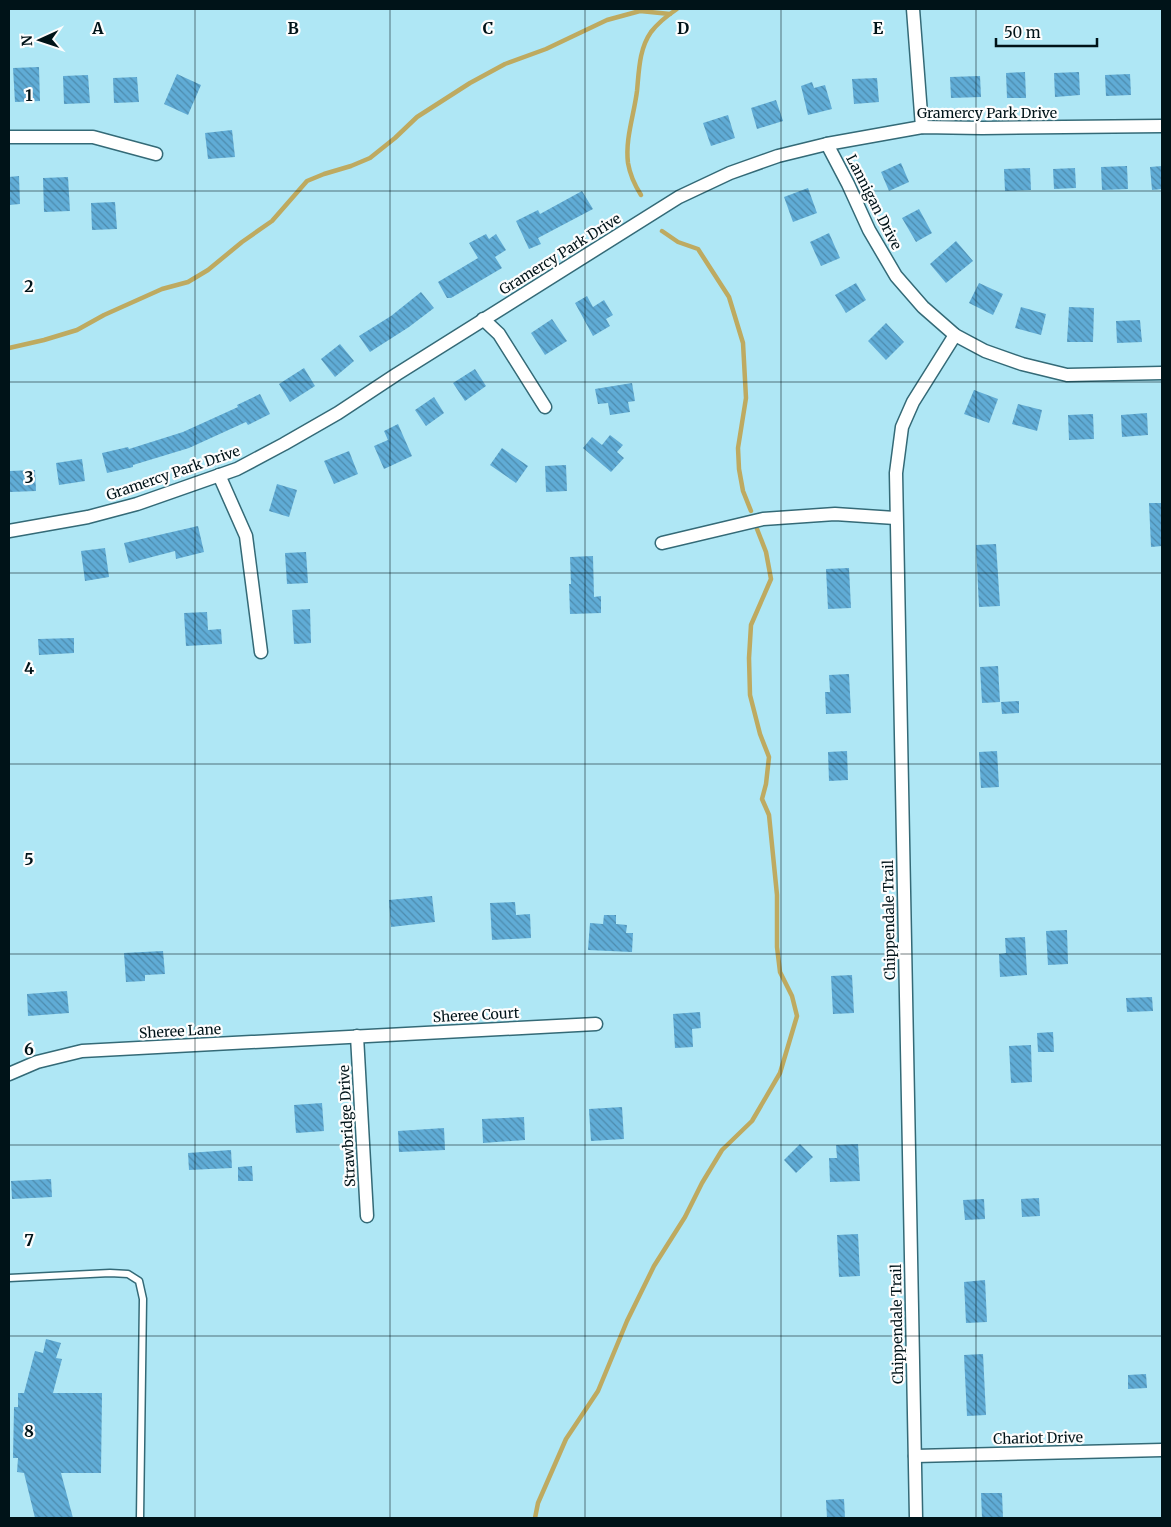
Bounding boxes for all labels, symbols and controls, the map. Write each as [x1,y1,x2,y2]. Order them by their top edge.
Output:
north arrow [15,15,65,65]
scale bar [996,15,1097,47]
text: A [91,18,104,38]
text: B [287,18,299,38]
text: C [483,18,493,38]
text: D [677,18,689,38]
text: E [873,18,884,38]
text: 50 m [1004,23,1041,42]
text: N [18,35,36,47]
text: 1 [25,85,33,105]
street label: Gramercy Park Drive [917,104,1057,122]
street label: Lannigan Drive [842,151,906,253]
street label: Gramercy Park Drive [496,209,624,299]
text: 2 [24,276,34,296]
street label: Gramercy Park Drive [104,442,242,504]
text: 3 [24,467,34,487]
text: 4 [24,658,34,678]
text: 5 [24,849,34,869]
street label: Chippendale Trail [879,859,899,980]
street label: Sheree Court [432,1004,520,1026]
street label: Sheree Lane [139,1020,221,1042]
text: 6 [24,1039,34,1059]
street label: Strawbridge Drive [335,1065,359,1187]
text: 7 [24,1230,34,1250]
street label: Chippendale Trail [887,1263,907,1384]
text: 8 [24,1421,34,1441]
street label: Chariot Drive [993,1428,1083,1448]

